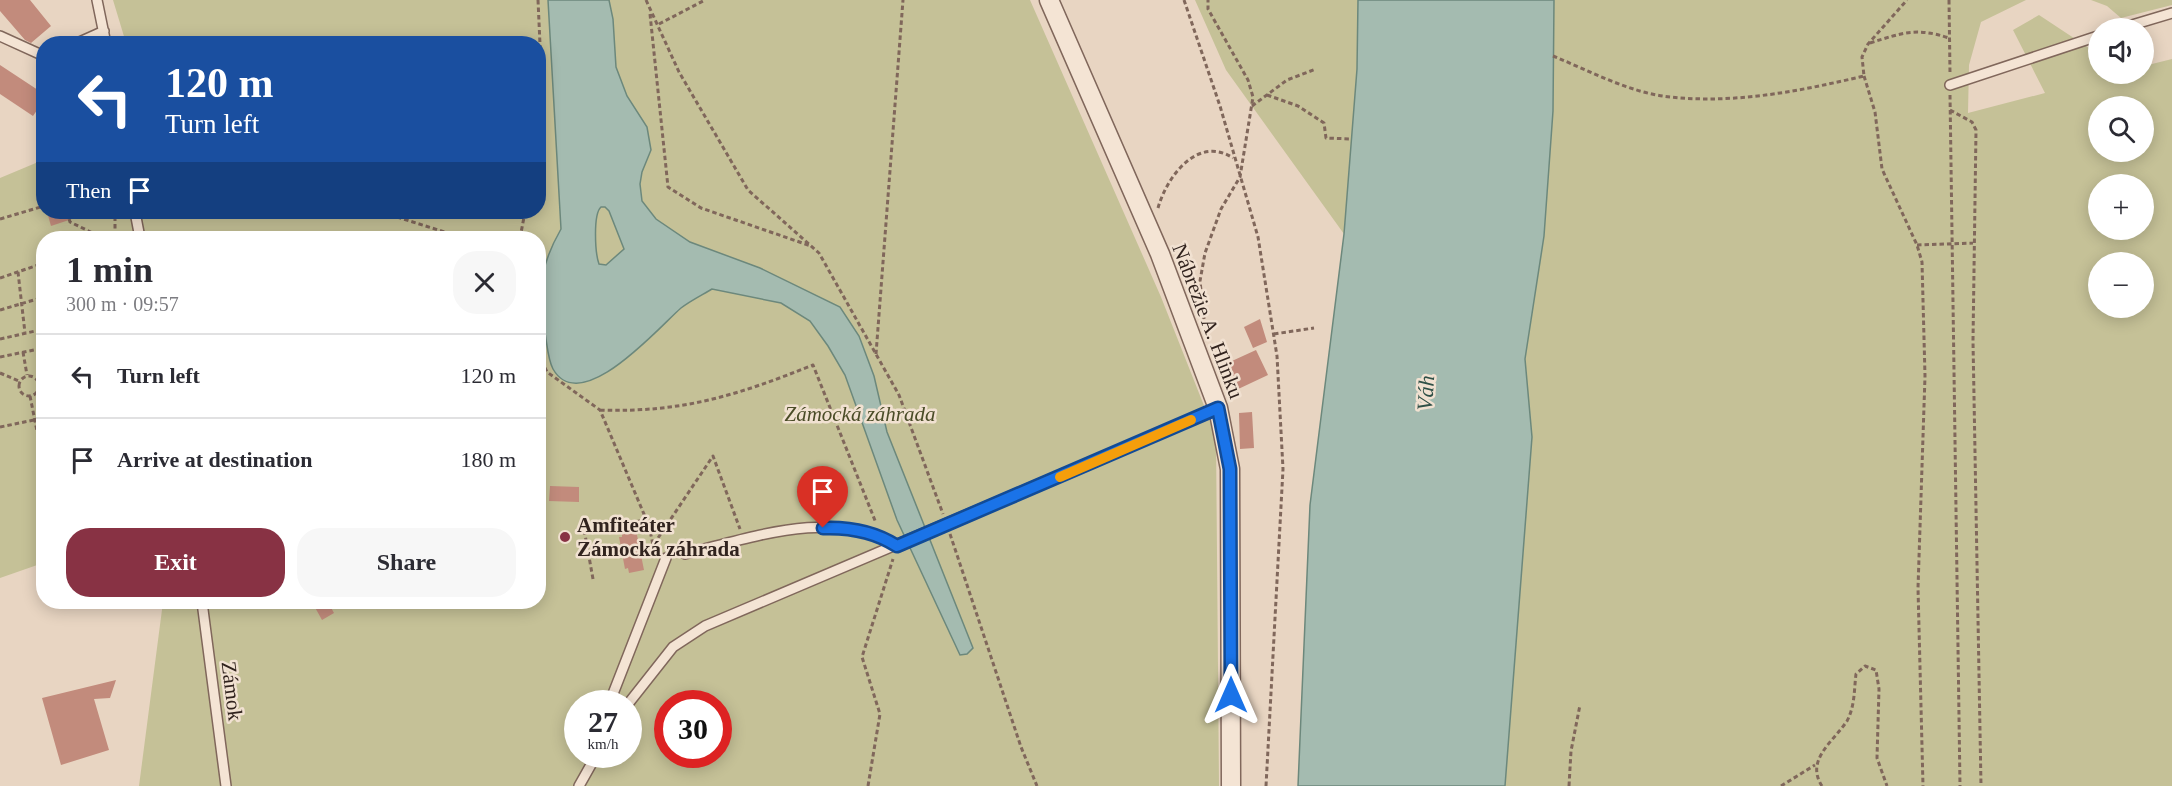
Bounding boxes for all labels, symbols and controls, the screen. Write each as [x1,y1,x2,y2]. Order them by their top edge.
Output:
map controls [2088,18,2154,318]
button: sound [2088,18,2154,84]
icon: left [66,60,144,138]
text: 120 m [165,60,274,106]
button: search [2088,96,2154,162]
text: Turn left [165,109,259,139]
icon: arrive [123,174,156,207]
button: + [2088,174,2154,240]
text: Then [66,178,111,203]
street label: Nábrežie A. Hlinku [1167,240,1249,402]
text: 1 min [66,250,153,290]
button: close [453,251,516,314]
button: − [2088,252,2154,318]
text: 300 m · 09:57 [66,293,179,315]
icon: left [66,360,99,393]
text: Turn left [117,363,200,388]
text: 120 m [460,363,516,388]
water label: Váh [1412,374,1439,412]
park label: Zámocká záhrada [784,402,936,426]
icon: arrive [66,444,99,477]
text: Arrive at destination [117,447,313,472]
text: 180 m [460,447,516,472]
pin [797,466,848,528]
icon: arrive [806,475,839,508]
place label: Amfiteáter Zámocká záhrada [577,513,740,561]
button: Exit [66,528,285,597]
button: Share [297,528,516,597]
marker: Amfiteáter Zámocká záhrada [558,530,572,544]
street label: Zámok [216,660,248,722]
position arrow [1199,663,1263,727]
speed limit sign: 30 [654,690,732,768]
text: 27 [588,705,618,738]
text: km/h [588,736,618,752]

